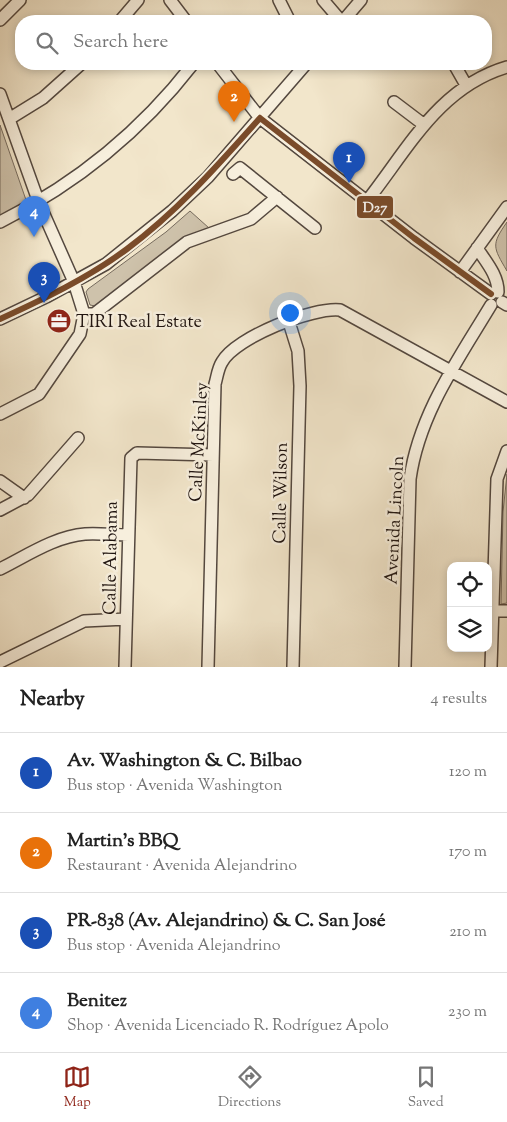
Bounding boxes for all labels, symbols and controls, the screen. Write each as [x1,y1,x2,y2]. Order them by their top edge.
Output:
search box [15,15,492,70]
icon: search [33,29,61,57]
text: Search here [73,29,168,56]
pin: 2 [218,81,250,122]
pin: 1 [333,142,365,183]
line badge: D27 [356,195,394,219]
pin: 4 [18,196,50,237]
text: D27 [363,199,388,219]
pin: 3 [28,262,60,303]
your location [277,300,303,326]
office icon: TIRI Real Estate [46,308,72,334]
place label: TIRI Real Estate [76,310,202,336]
street label: Calle McKinley [184,382,216,503]
street label: Calle Wilson [268,442,296,544]
street label: Avenida Lincoln [380,455,412,585]
street label: Calle Alabama [98,501,126,615]
map controls [447,562,492,652]
button: locate [447,562,492,607]
button: layers [447,607,492,652]
text: Nearby [20,685,85,715]
text: 4 results [431,688,487,711]
text: Av. Washington & C. Bilbao [67,748,302,775]
text: 1 [33,761,39,784]
text: 120 m [449,761,487,784]
text: Bus stop · Avenida Washington [67,775,283,798]
text: Martin's BBQ [67,828,179,855]
text: 2 [32,841,40,864]
text: 170 m [449,841,487,864]
text: Restaurant · Avenida Alejandrino [67,855,297,878]
text: PR-838 (Av. Alejandrino) & C. San José [67,908,386,935]
text: 3 [33,921,39,944]
text: 210 m [449,921,487,944]
text: Bus stop · Avenida Alejandrino [67,935,281,958]
text: Benitez [67,988,127,1015]
text: 4 [32,1001,40,1024]
text: 230 m [448,1001,487,1024]
text: Shop · Avenida Licenciado R. Rodríguez Apolo [67,1015,389,1038]
tab: Map [63,1063,91,1113]
tab: Directions [218,1063,281,1113]
tab: Saved [408,1063,444,1113]

